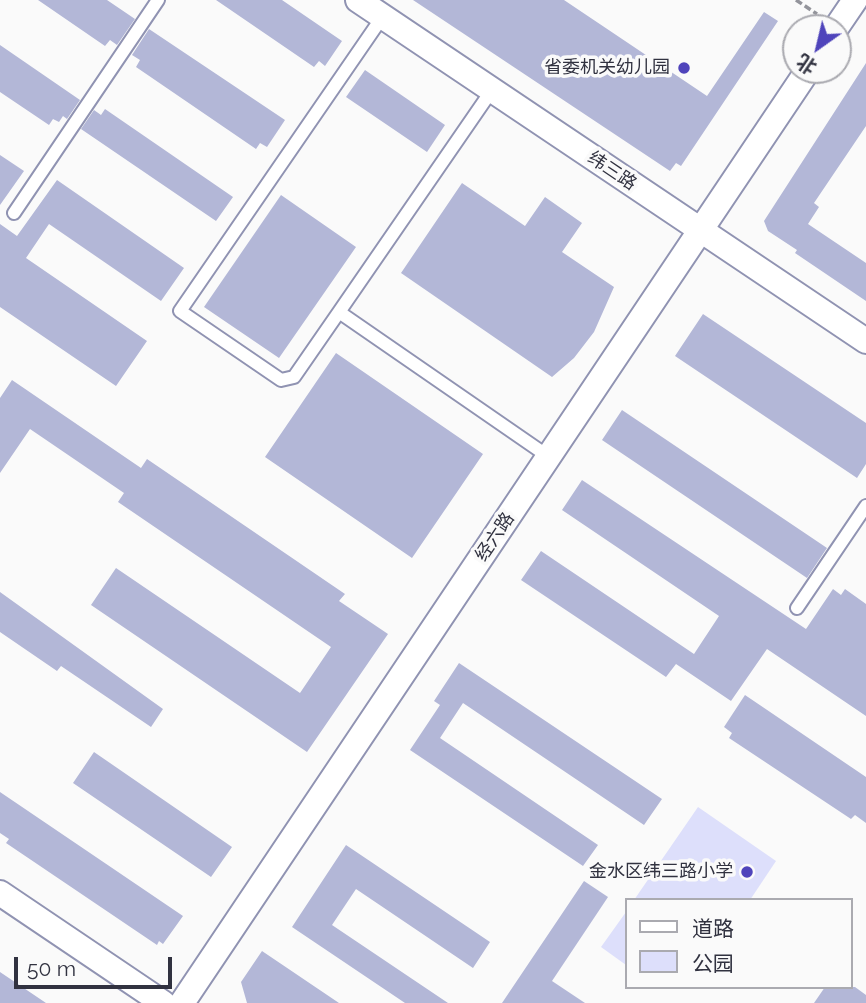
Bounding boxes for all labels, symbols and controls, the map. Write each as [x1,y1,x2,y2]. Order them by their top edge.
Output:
north arrow [782,14,852,84]
text: 北 [792,50,820,79]
place label: 省委机关幼儿园 [544,57,670,79]
marker: 省委机关幼儿园 [676,60,692,76]
street label: 纬三路 [584,147,640,195]
street label: 经六路 [471,509,519,565]
place label: 金水区纬三路小学 [589,861,733,883]
marker: 金水区纬三路小学 [739,864,755,880]
legend [624,898,852,989]
text: 道路 [692,916,734,941]
scale bar [18,944,175,988]
text: 公园 [692,951,734,976]
text: 50 m [27,956,76,981]

